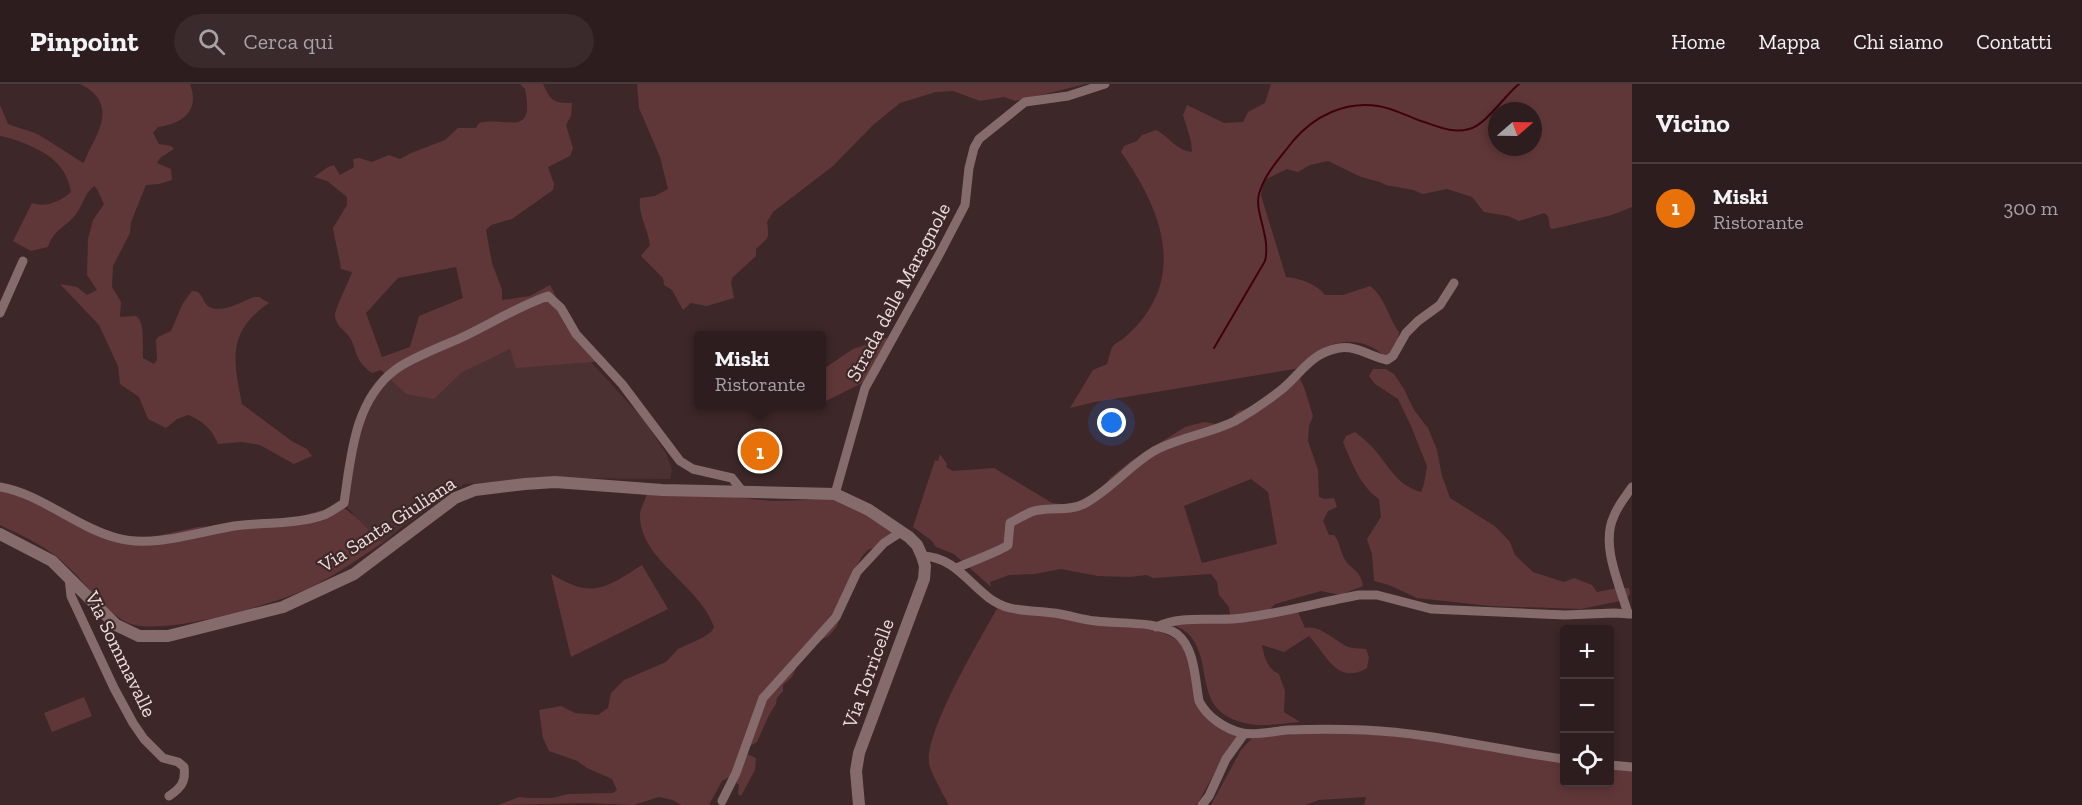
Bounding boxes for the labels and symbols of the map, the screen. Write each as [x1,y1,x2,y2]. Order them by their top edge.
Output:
north arrow [1488,102,1542,156]
street label: Strada delle Maragnole [841,199,955,385]
your location [1097,408,1126,437]
pin: 1 [740,428,780,473]
street label: Via Santa Giuliana [313,471,460,578]
street label: Via Sommavalle [80,586,162,721]
street label: Via Torricelle [837,615,899,732]

